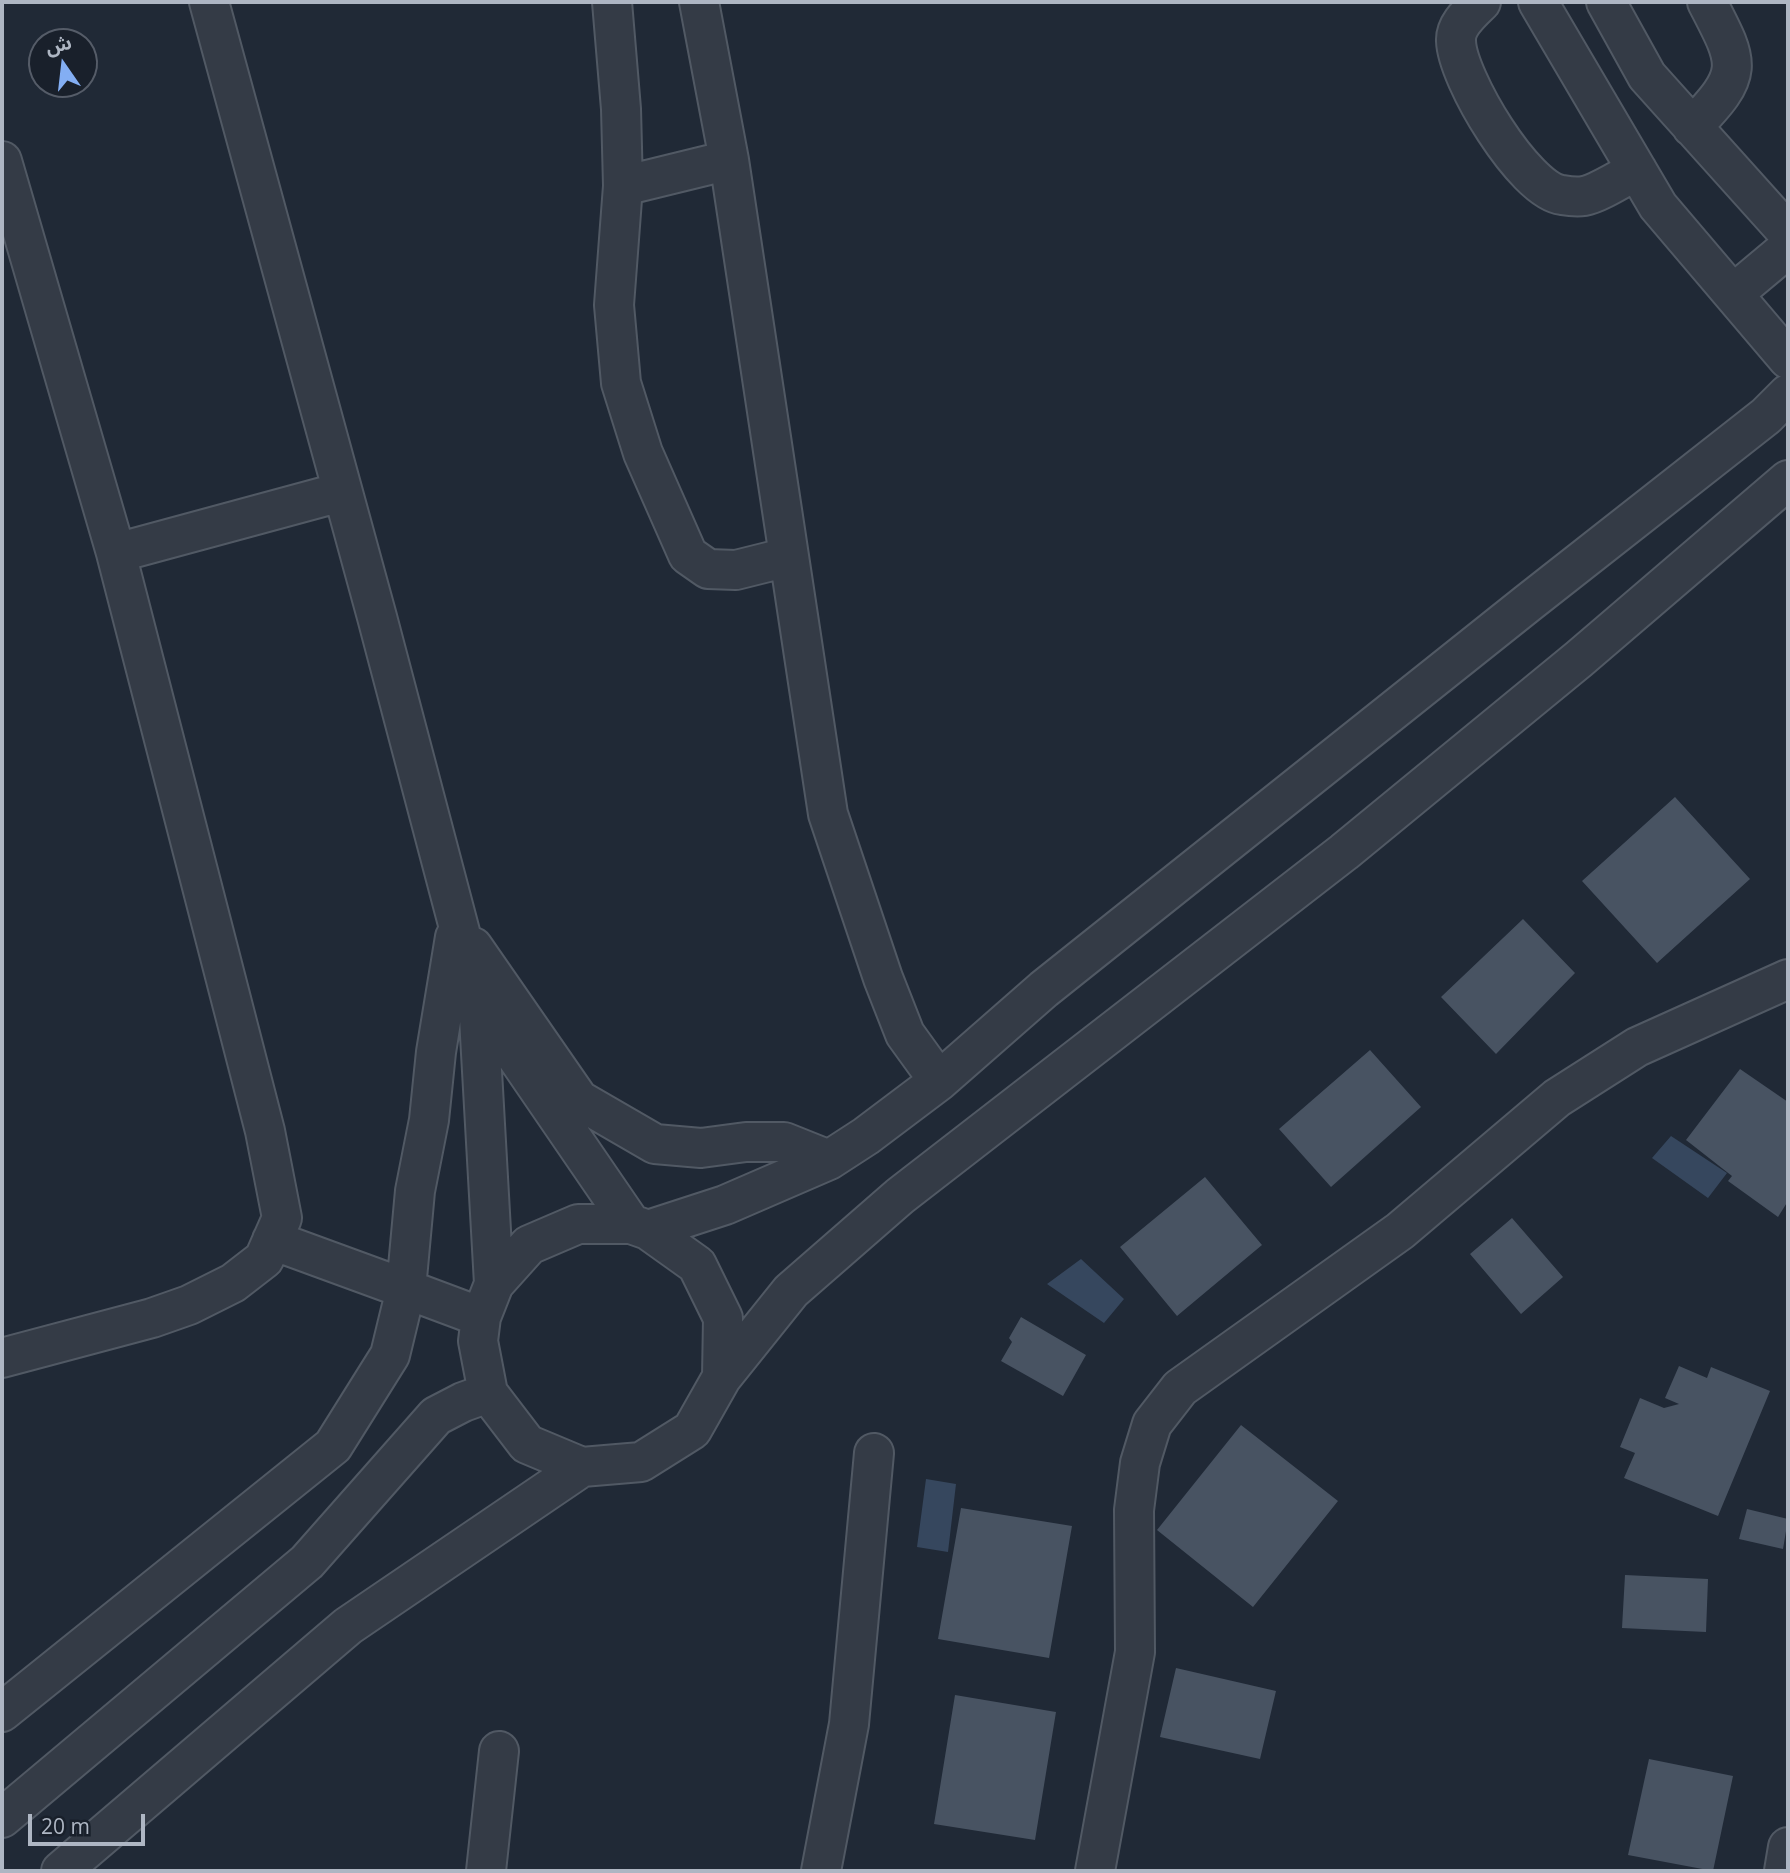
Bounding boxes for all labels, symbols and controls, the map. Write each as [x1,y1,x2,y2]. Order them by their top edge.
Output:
north arrow [28,28,98,98]
text: ش [43,29,74,60]
scale bar [32,1800,149,1844]
text: 20 m [41,1812,90,1840]

